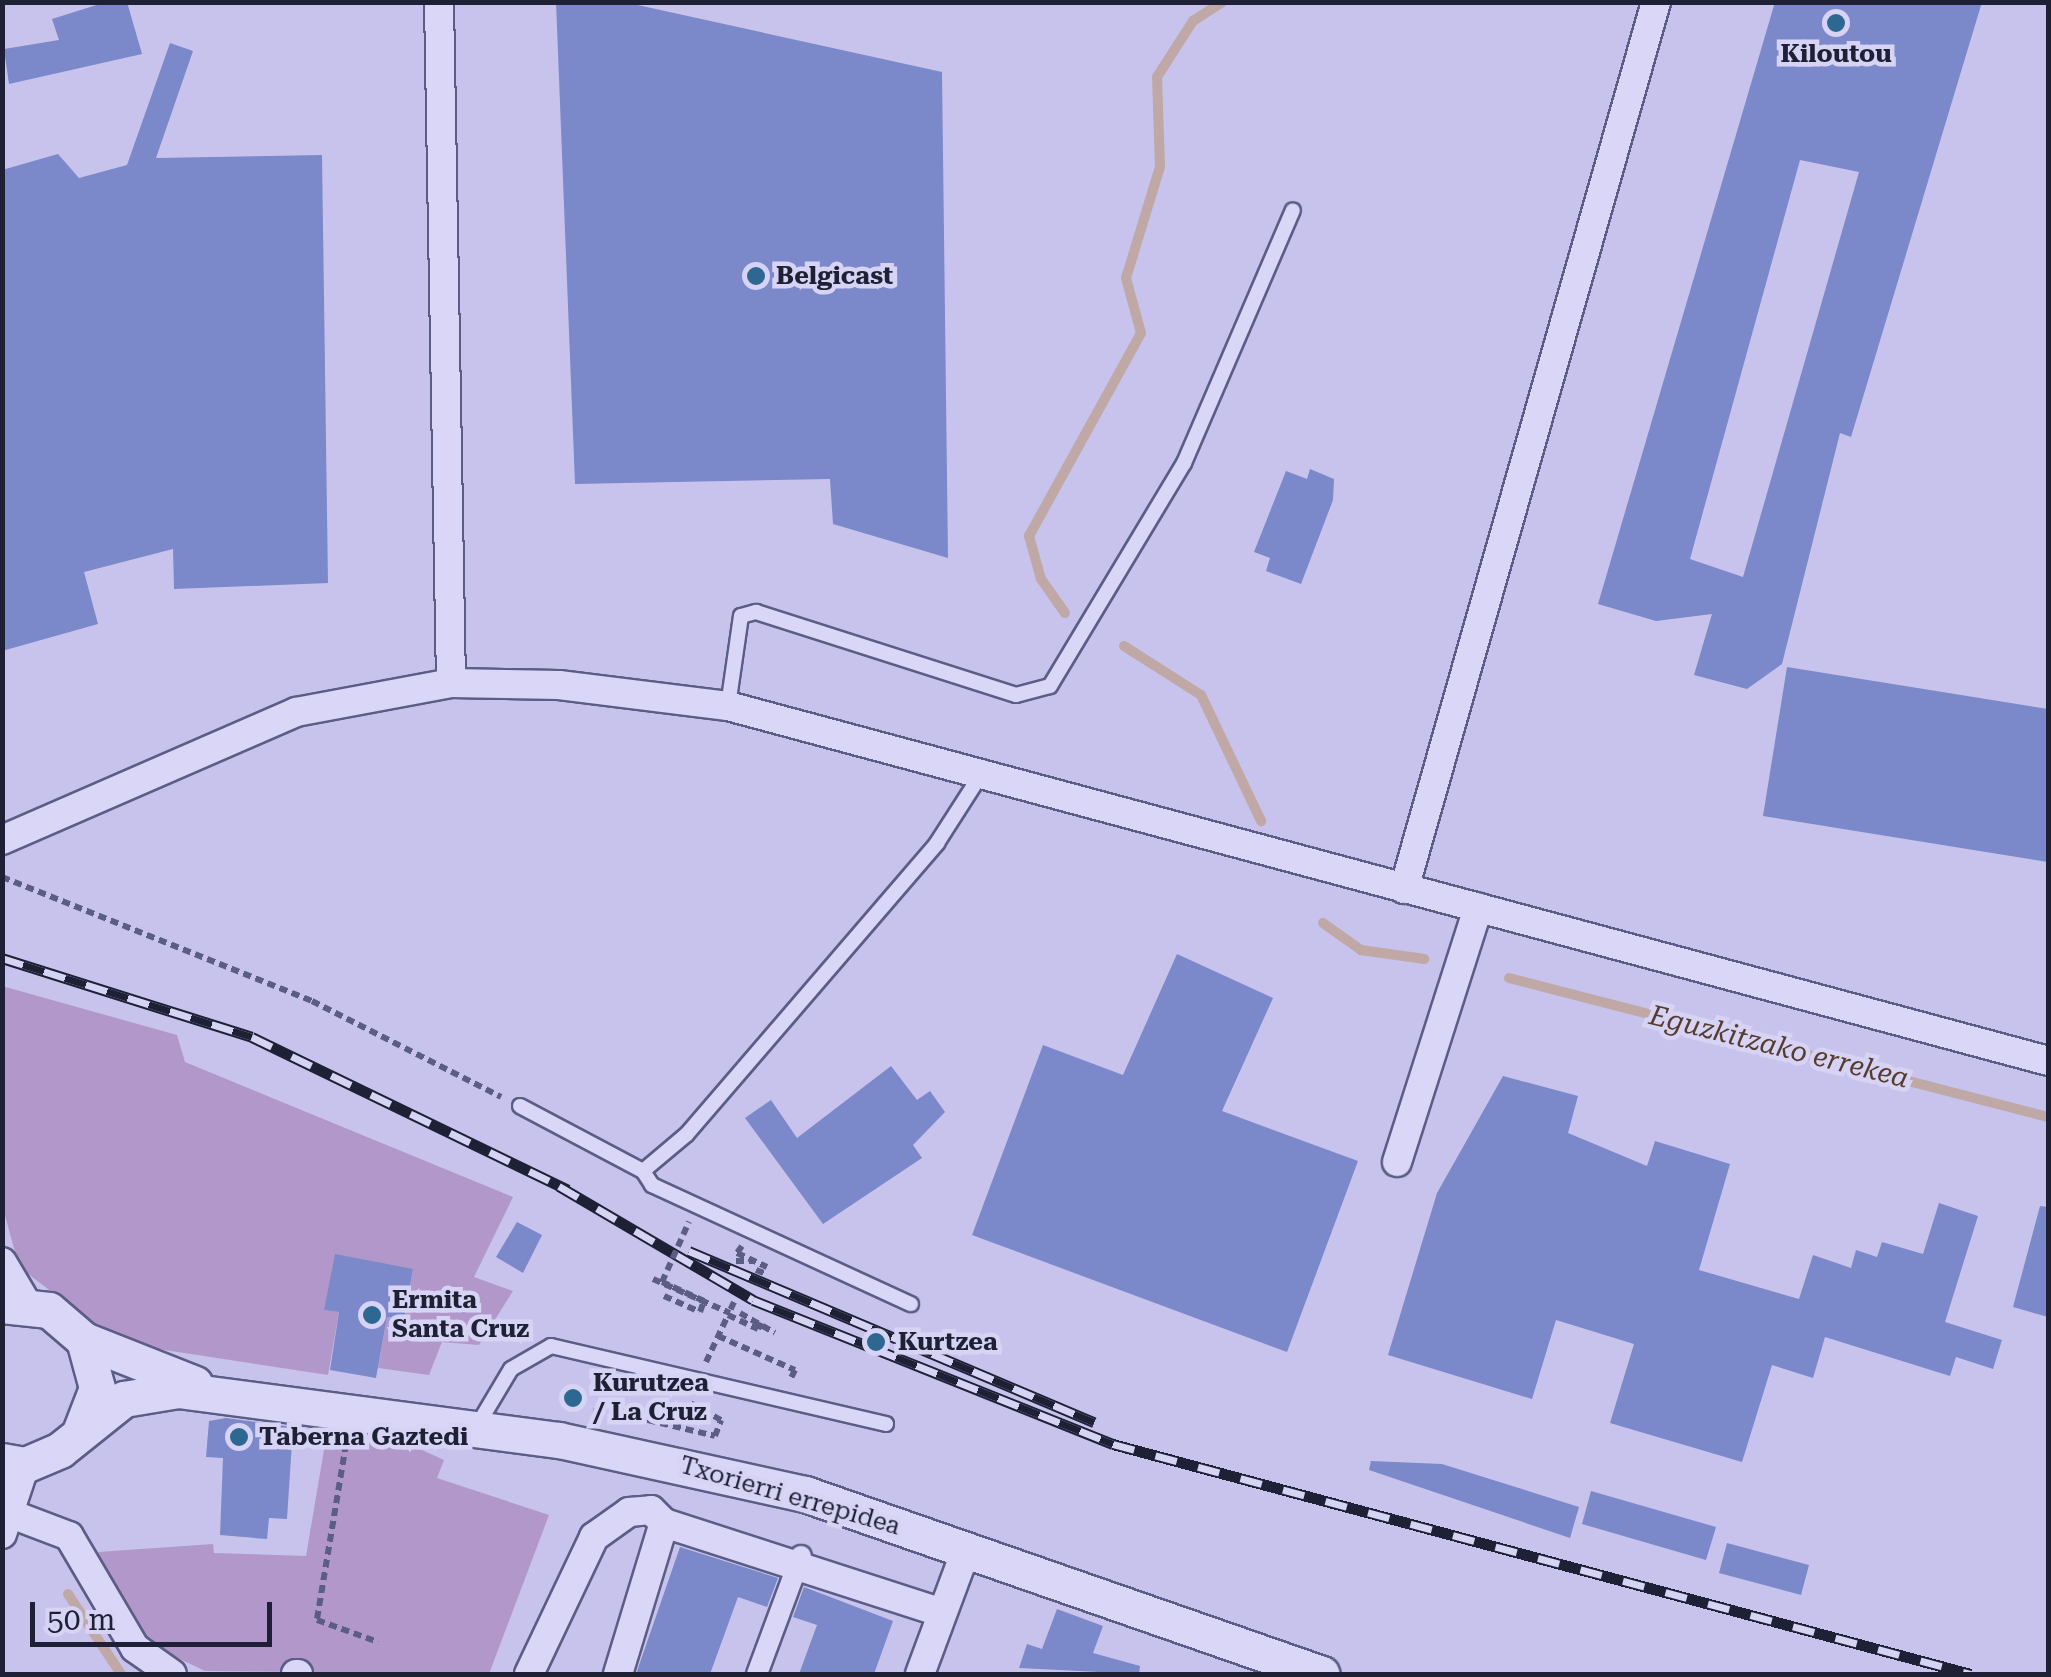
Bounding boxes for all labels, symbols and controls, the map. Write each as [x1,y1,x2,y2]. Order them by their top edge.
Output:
marker: Kiloutou [1825,12,1847,34]
place label: Kiloutou [1780,39,1892,69]
place label: Belgicast [776,261,893,291]
marker: Belgicast [745,265,767,287]
water label: Eguzkitzako errekea [1646,999,1912,1095]
place label: Ermita Santa Cruz [392,1286,529,1345]
marker: Ermita Santa Cruz [361,1304,383,1326]
place label: Kurtzea [898,1327,998,1357]
marker: Kurtzea [863,1329,889,1355]
place label: Kurutzea / La Cruz [593,1369,709,1428]
marker: Kurutzea / La Cruz [562,1387,584,1409]
place label: Taberna Gaztedi [259,1422,468,1452]
marker: Taberna Gaztedi [228,1426,250,1448]
street label: Txorierri errepidea [676,1450,904,1542]
scale bar [35,1582,278,1644]
text: 50 m [47,1602,116,1637]

